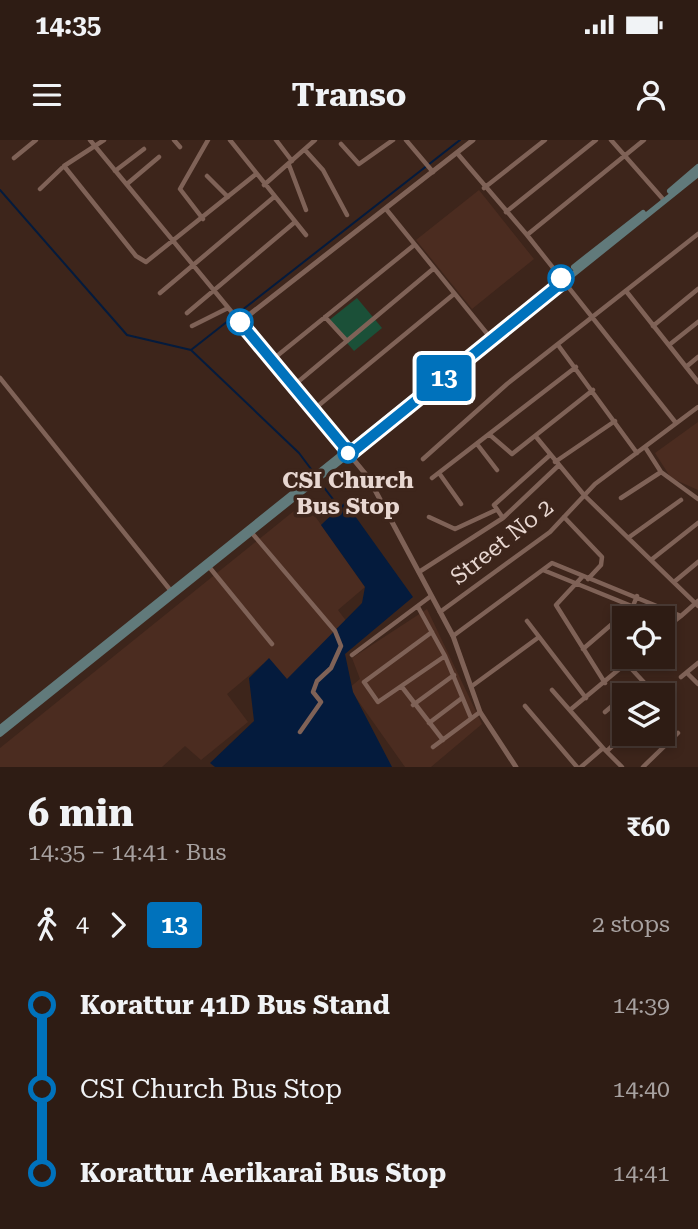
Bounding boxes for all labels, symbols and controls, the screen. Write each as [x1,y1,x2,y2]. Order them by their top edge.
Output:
text: 14:35 [35,10,101,40]
icon: menu [28,76,66,114]
text: Transo [292,76,406,114]
icon: person [632,76,670,114]
unlabelled marker [548,265,574,291]
unlabelled marker [227,309,253,335]
line badge: 13 [412,355,476,401]
text: 13 [431,364,457,392]
marker: CSI Church Bus Stop [338,443,358,463]
place label: CSI Church Bus Stop [282,467,414,520]
street label: Street No 2 [445,494,559,590]
map controls [612,606,675,746]
button: locate [612,606,675,669]
button: layers [612,683,675,746]
text: 6 min [28,791,134,835]
text: ₹60 [626,812,670,842]
text: 14:35 – 14:41 · Bus [28,839,226,866]
icon: walk [28,906,66,944]
icon: forward [99,906,137,944]
text: 4 [76,911,89,938]
text: 13 [161,911,188,939]
text: 2 stops [592,911,670,938]
text: Korattur 41D Bus Stand [80,990,390,1020]
text: 14:39 [613,992,670,1019]
text: CSI Church Bus Stop [80,1074,342,1104]
text: 14:40 [613,1076,670,1103]
text: Korattur Aerikarai Bus Stop [80,1158,446,1188]
text: 14:41 [613,1160,670,1187]

